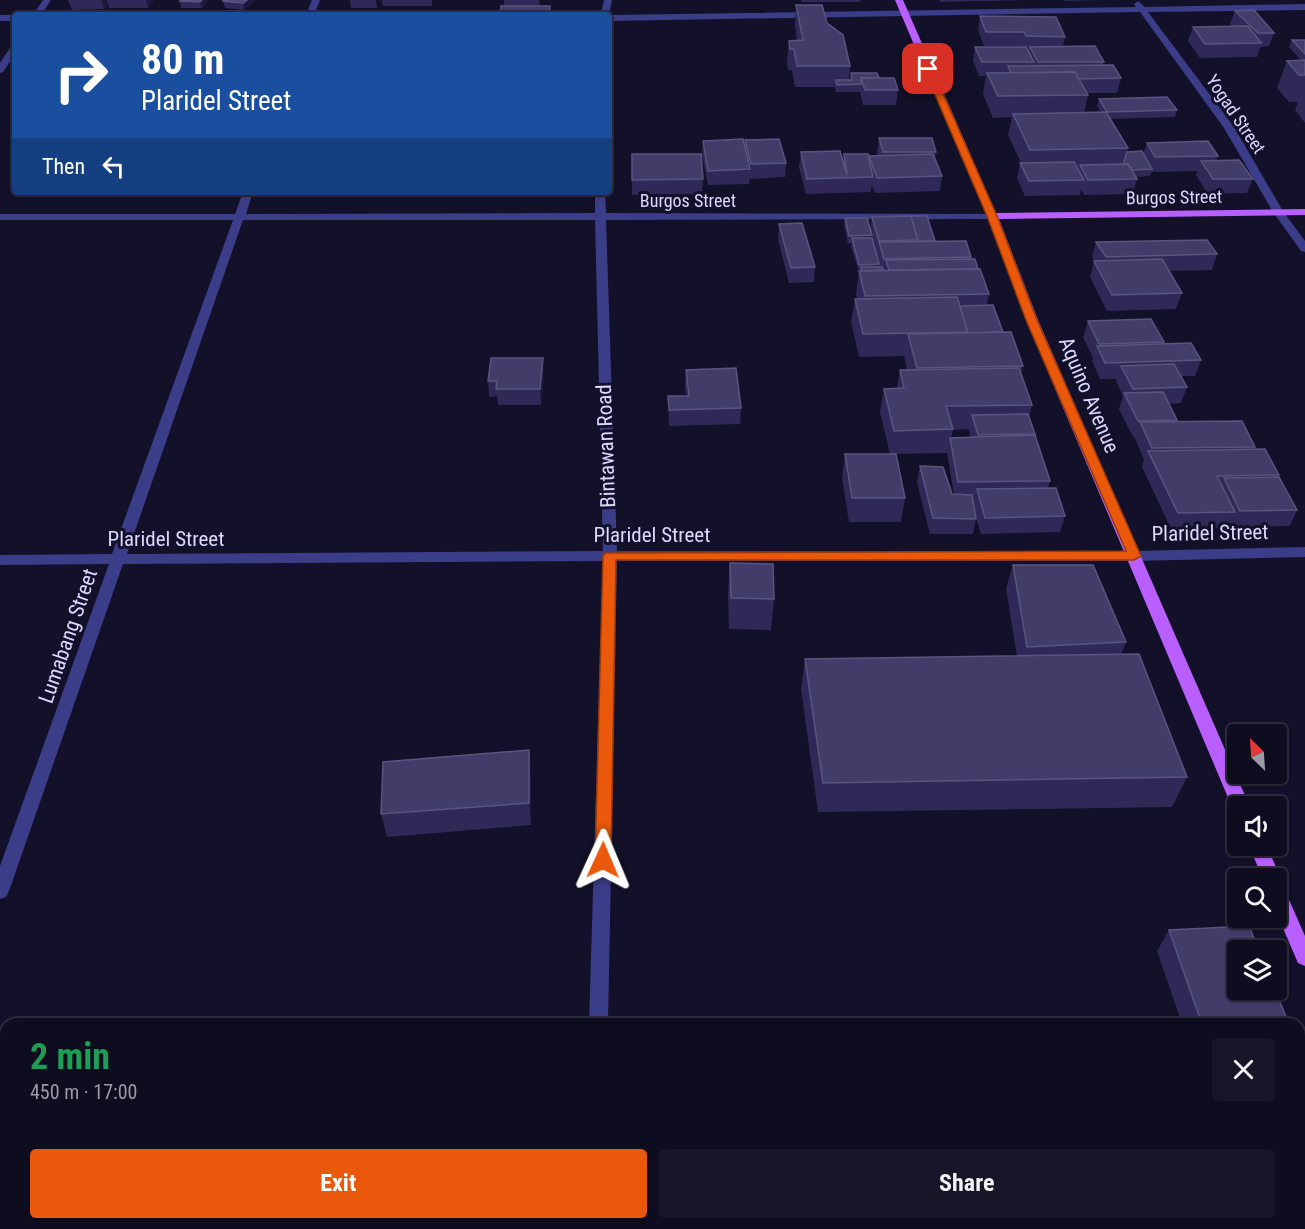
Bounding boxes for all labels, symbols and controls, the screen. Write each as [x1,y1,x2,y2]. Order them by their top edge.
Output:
text: 80 m [141,35,224,84]
icon: right [42,36,120,114]
pin [902,43,953,94]
icon: arrive [911,52,944,85]
street label: Yogad Street [1202,71,1270,157]
text: Plaridel Street [141,85,291,117]
icon: left [97,150,130,183]
text: Then [42,154,85,179]
street label: Burgos Street [1126,186,1222,208]
street label: Burgos Street [640,190,736,211]
street label: Aquino Avenue [1054,333,1124,457]
street label: Bintawan Road [592,384,620,508]
street label: Plaridel Street [1151,520,1269,546]
street label: Plaridel Street [594,523,710,547]
street label: Plaridel Street [108,527,224,551]
street label: Lumabang Street [34,566,102,706]
north arrow [1227,724,1287,784]
map controls [1227,724,1287,1000]
button: sound [1227,796,1287,856]
position arrow [571,828,635,892]
button: search [1227,868,1287,928]
button: layers [1227,940,1287,1000]
text: 2 min [30,1036,110,1078]
button: close [1212,1038,1275,1101]
text: 450 m · 17:00 [30,1080,137,1104]
button: Exit [30,1149,647,1218]
button: Share [659,1149,1275,1218]

